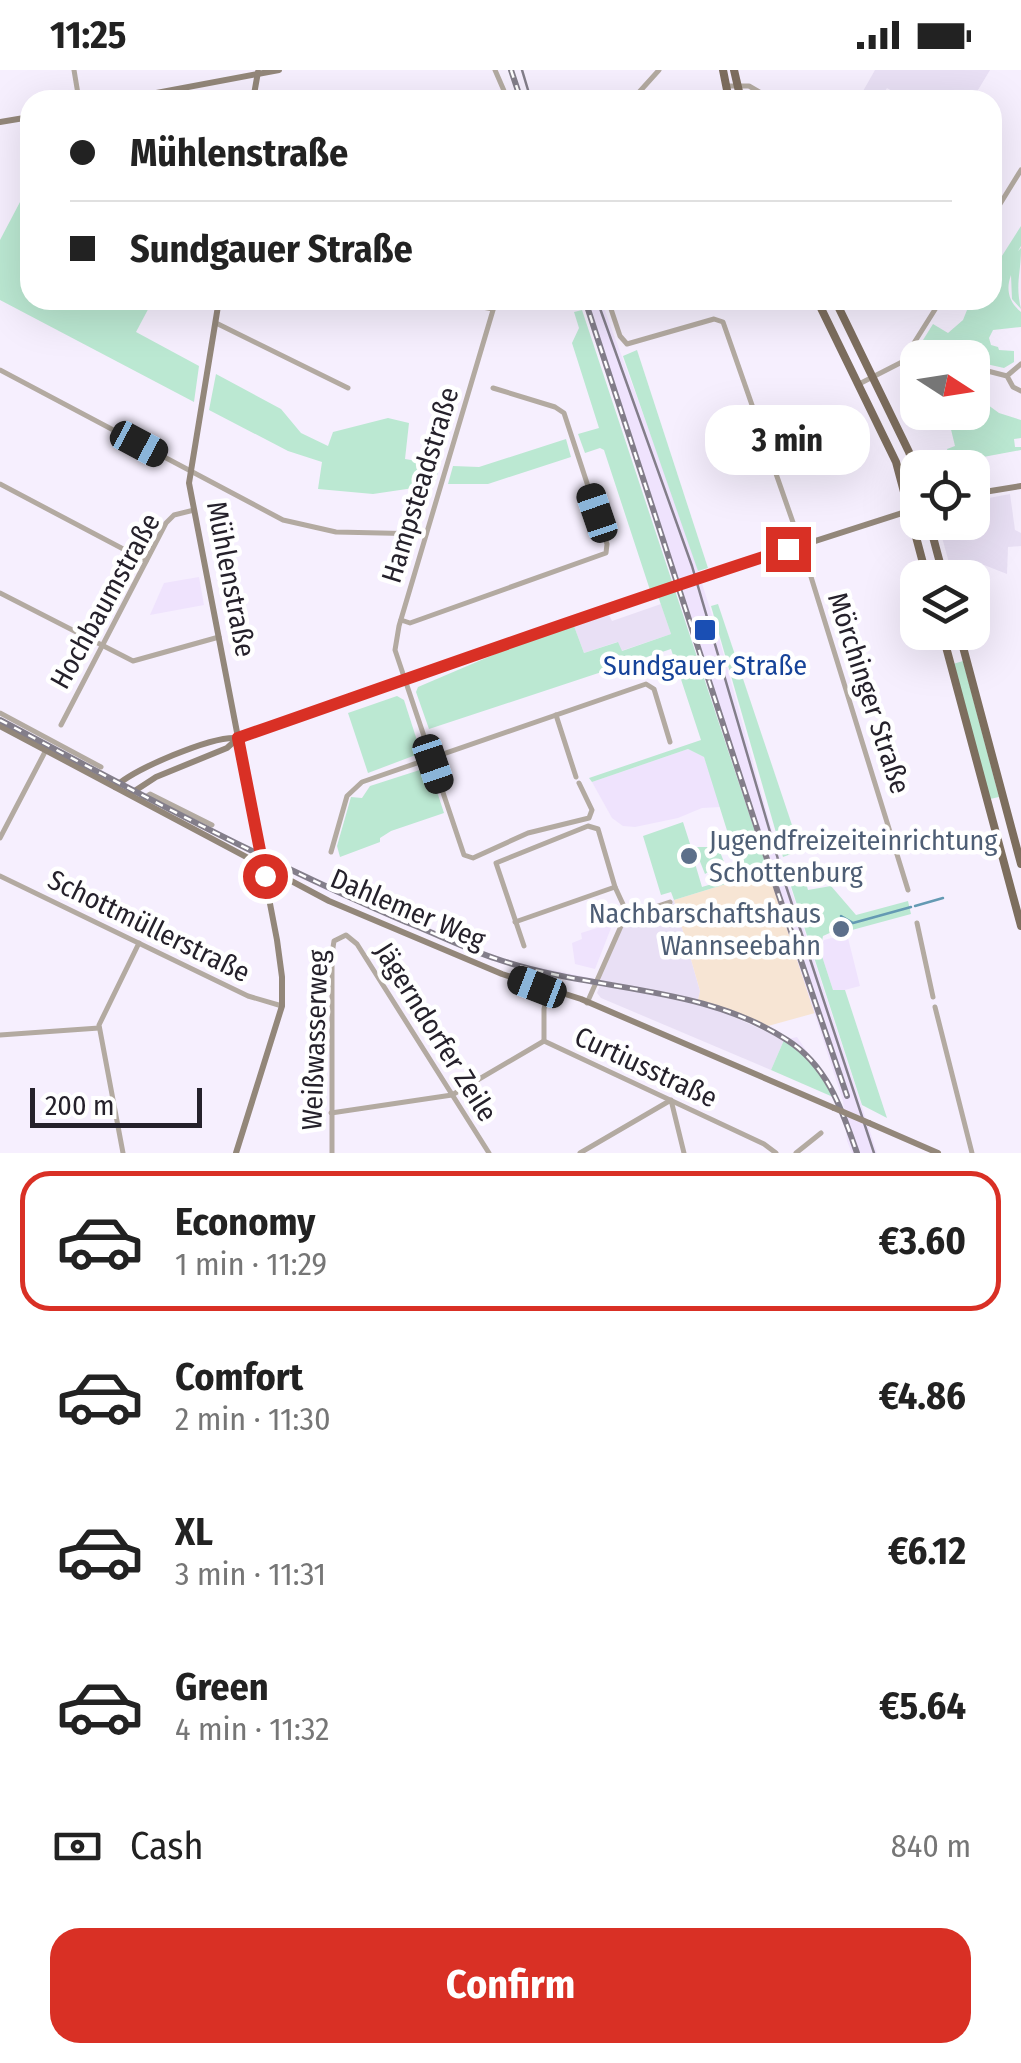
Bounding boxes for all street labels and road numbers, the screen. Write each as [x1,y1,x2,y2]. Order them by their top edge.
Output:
street label: Hampsteadstraße [375,383,465,587]
street label: Mühlenstraße [200,498,262,660]
street label: Hochbaumstraße [43,507,167,695]
street label: Mörchinger Straße [821,588,917,798]
street label: Dahlemer Weg [326,862,491,957]
street label: Schottmüllerstraße [43,863,255,989]
street label: Jägerndorfer Zeile [368,936,504,1128]
street label: Weißwasserweg [295,948,335,1131]
street label: Curtiusstraße [570,1020,722,1114]

